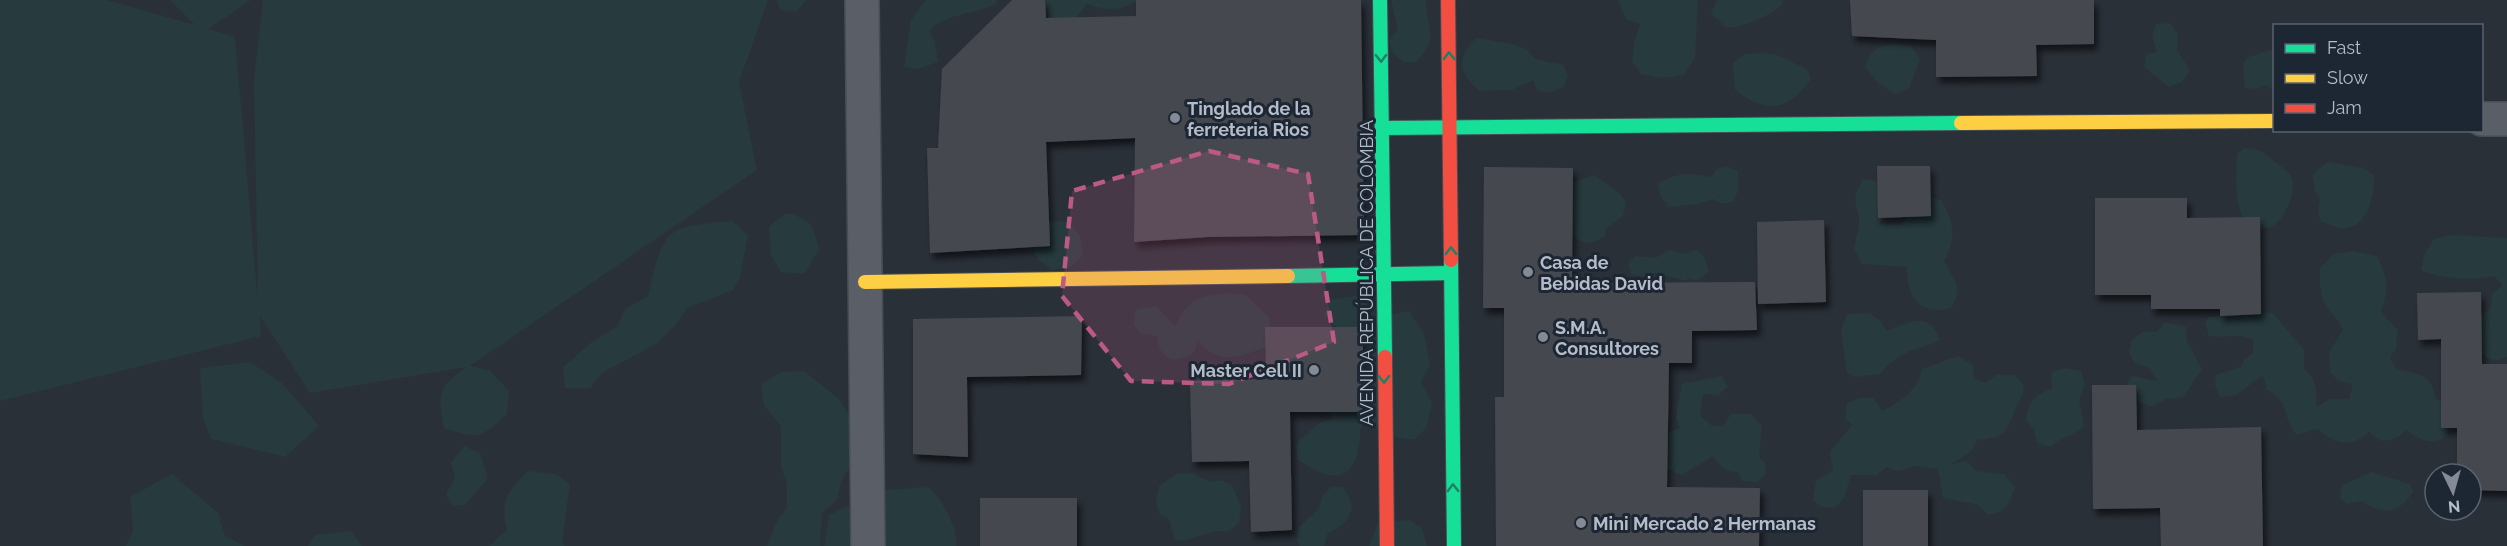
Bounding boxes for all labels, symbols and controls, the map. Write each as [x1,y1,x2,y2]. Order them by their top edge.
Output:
legend [2273,24,2483,132]
text: Fast [2327,37,2361,58]
one-way arrow [1443,51,1455,60]
one-way arrow [1375,54,1387,63]
text: Slow [2327,67,2368,88]
text: Jam [2327,97,2362,118]
place label: Tinglado de la ferreteria Rios [1187,98,1311,140]
marker: Tinglado de la ferreteria Rios [1168,111,1182,125]
street label: AVENIDA REPÚBLICA DE COLOMBIA [1355,120,1377,426]
one-way arrow [1444,246,1457,255]
place label: Casa de Bebidas David [1540,252,1663,294]
marker: Casa de Bebidas David [1521,265,1535,279]
place label: S.M.A. Consultores [1555,317,1659,359]
marker: S.M.A. Consultores [1536,330,1550,344]
place label: Master Cell II [1190,360,1302,381]
marker: Master Cell II [1307,363,1321,377]
one-way arrow [1378,375,1390,384]
north arrow [2423,462,2483,522]
one-way arrow [1447,483,1459,492]
text: N [2447,496,2461,516]
place label: Mini Mercado 2 Hermanas [1593,513,1816,534]
marker: Mini Mercado 2 Hermanas [1574,516,1588,530]

